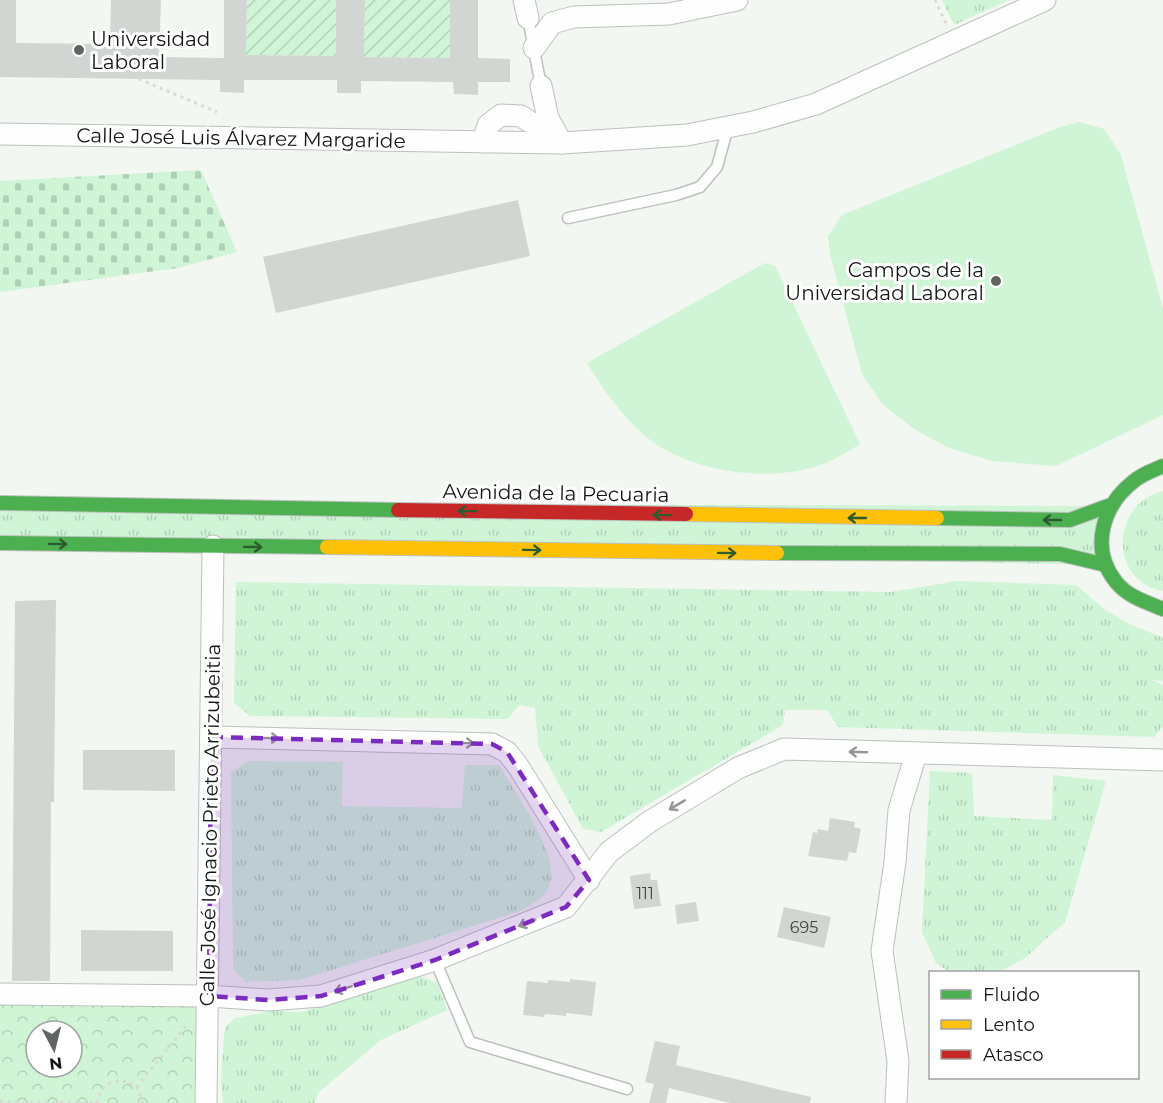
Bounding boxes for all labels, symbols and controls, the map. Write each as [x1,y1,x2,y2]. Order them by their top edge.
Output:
place label: Universidad Laboral [91,27,210,74]
marker: Universidad Laboral [72,43,86,57]
street label: Calle José Luis Álvarez Margaride [76,123,406,153]
place label: Campos de la Universidad Laboral [785,258,984,305]
marker: Campos de la Universidad Laboral [989,274,1003,288]
street label: Avenida de la Pecuaria [442,479,670,507]
one-way arrow [458,505,478,517]
one-way arrow [653,509,673,521]
one-way arrow [848,512,868,524]
one-way arrow [1043,514,1063,526]
one-way arrow [48,538,68,550]
one-way arrow [243,541,263,553]
one-way arrow [522,545,542,556]
one-way arrow [717,547,737,559]
street label: Calle José Ignacio Prieto Arrizubeitia [195,643,225,1007]
one-way arrow [259,733,279,744]
one-way arrow [454,737,474,749]
one-way arrow [849,746,869,757]
one-way arrow [669,800,686,812]
house number: 111 [636,884,654,903]
one-way arrow [518,918,536,929]
house number: 695 [790,918,818,937]
legend [929,971,1139,1079]
one-way arrow [334,984,353,995]
text: Fluido [983,984,1040,1006]
text: Lento [983,1014,1035,1036]
north arrow [24,1019,84,1079]
text: Atasco [983,1044,1043,1066]
text: N [48,1053,63,1074]

